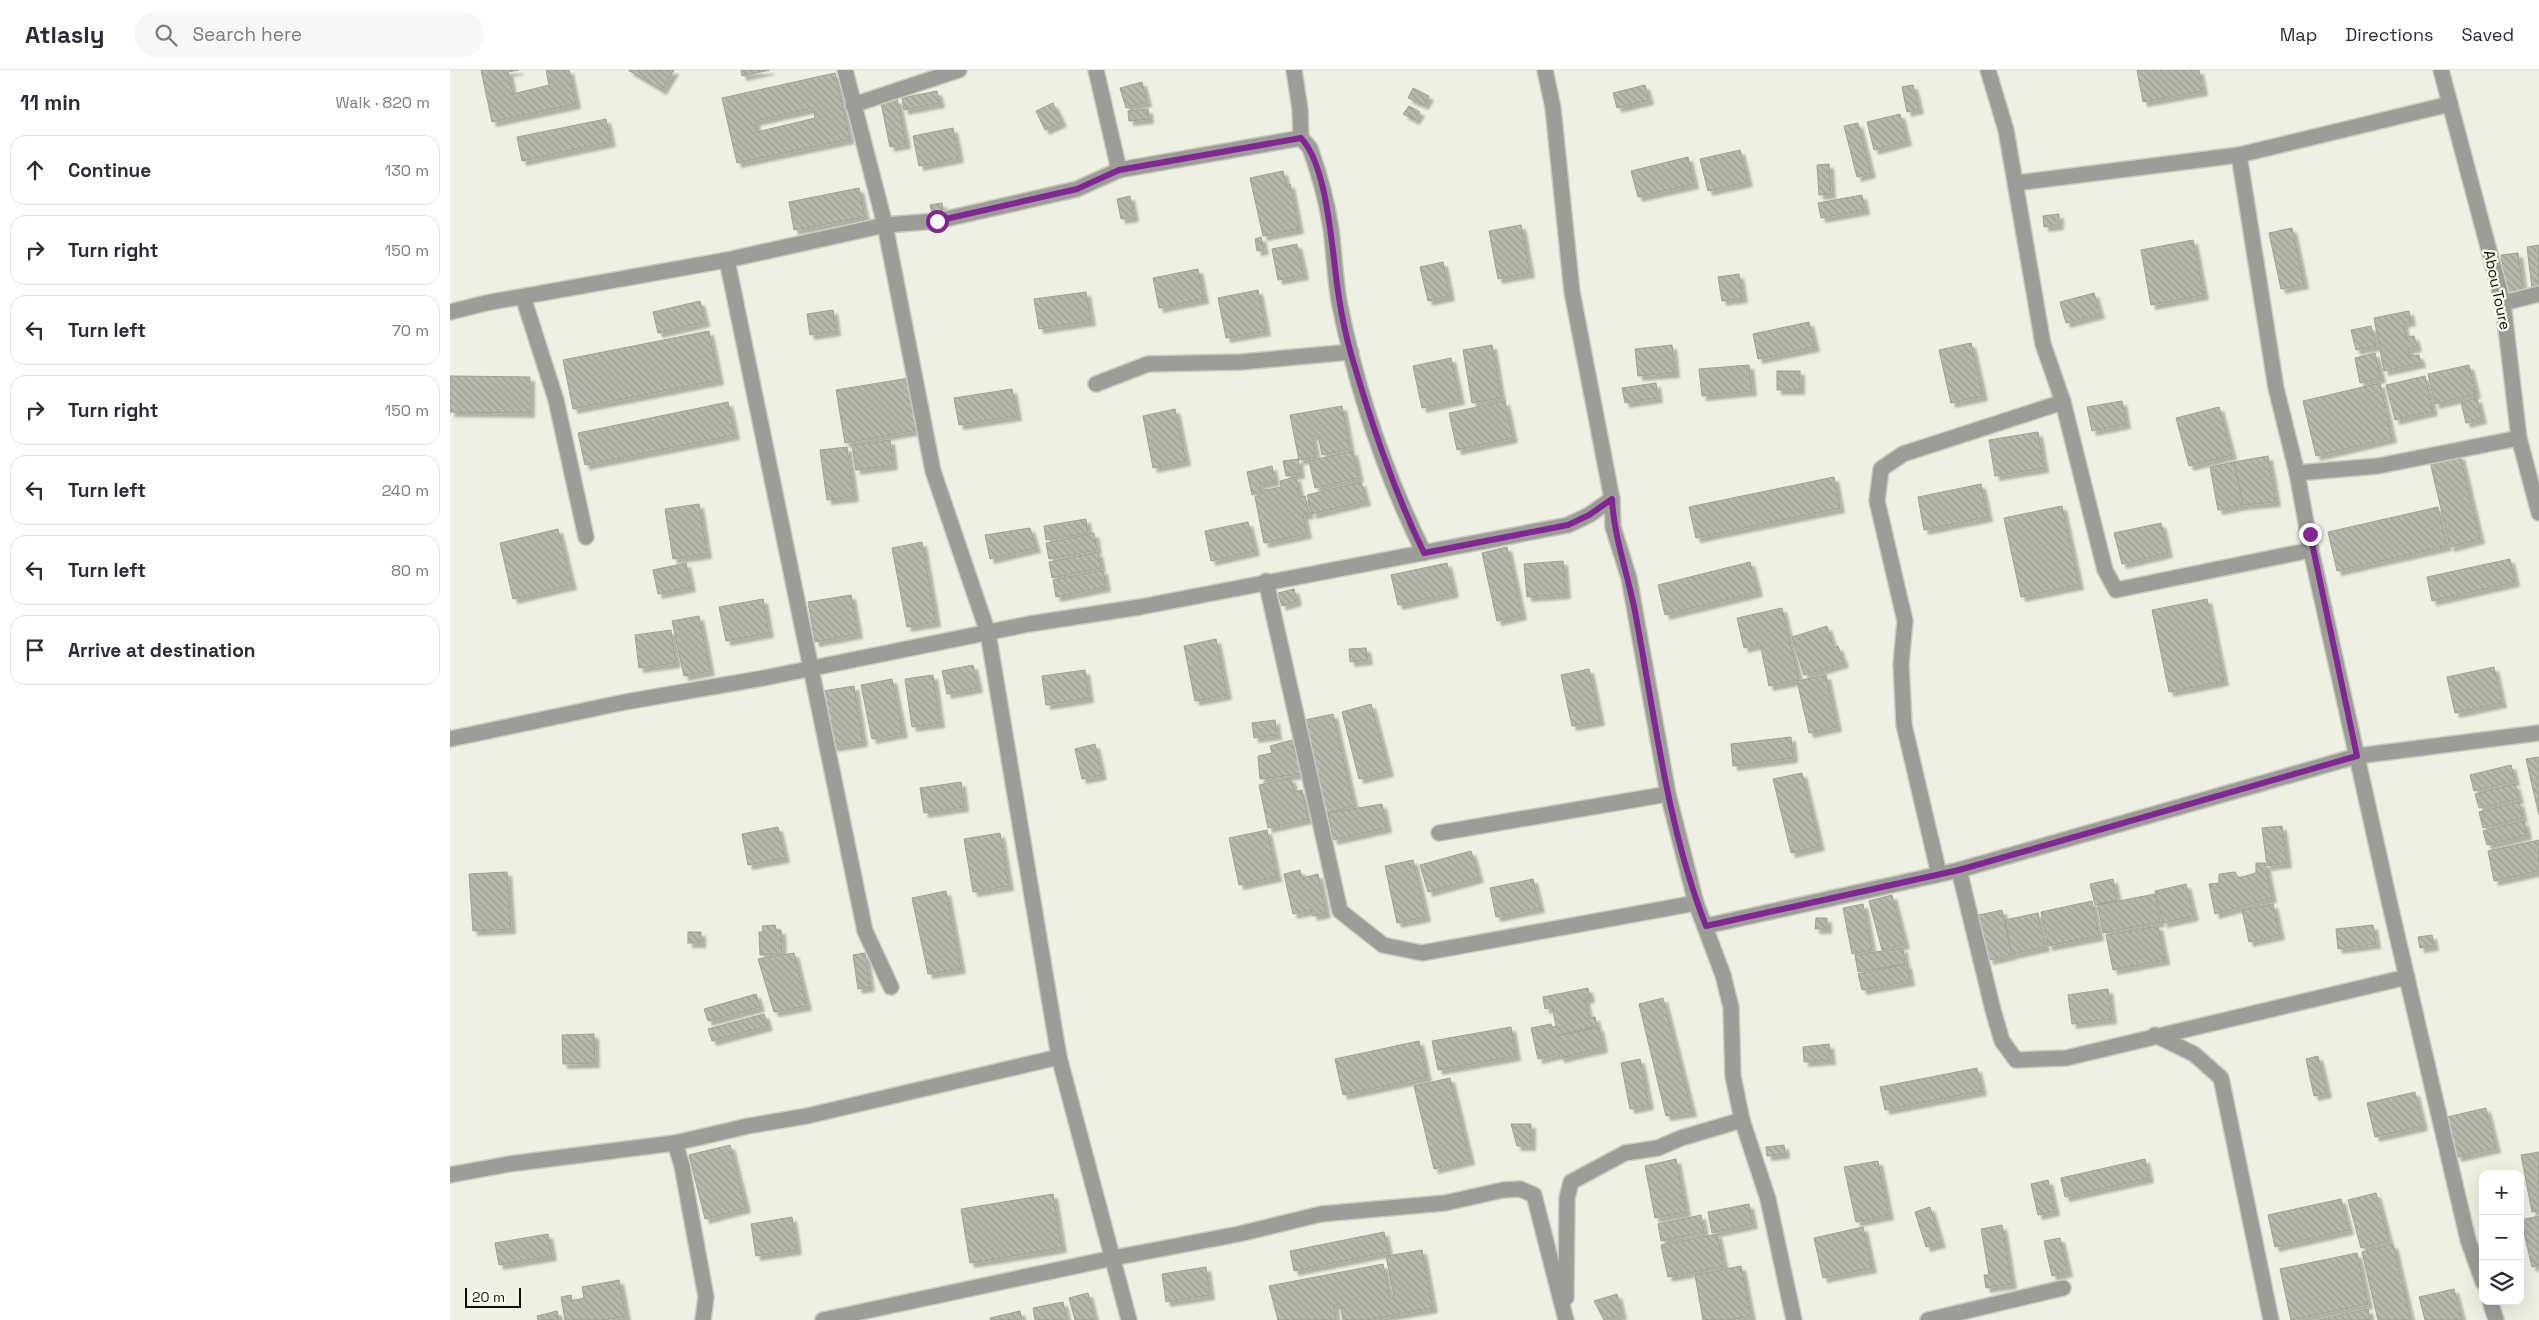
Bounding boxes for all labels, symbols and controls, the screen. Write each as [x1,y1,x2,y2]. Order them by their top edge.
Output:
search box [134,12,484,57]
text: Atlasly [25,19,104,50]
icon: search [152,21,180,49]
text: Search here [192,22,302,47]
text: Map [2280,23,2317,46]
text: Directions [2345,23,2434,46]
text: Saved [2462,23,2514,46]
text: 11 min [20,89,81,116]
text: Walk · 820 m [335,92,430,113]
icon: ahead [21,156,49,184]
text: Continue [68,158,151,183]
text: 130 m [385,160,429,181]
route start [926,210,949,233]
icon: right [21,236,49,264]
text: Turn right [68,238,158,263]
text: 150 m [385,240,429,261]
street label: Abou Toure [2480,248,2515,332]
icon: left [21,316,49,344]
text: Turn left [68,318,146,343]
text: 70 m [392,320,429,341]
icon: right [21,396,49,424]
text: Turn right [68,398,158,423]
text: 150 m [385,400,429,421]
icon: left [21,476,49,504]
text: Turn left [68,478,146,503]
text: 240 m [382,480,429,501]
route end [2299,523,2322,546]
icon: left [21,556,49,584]
text: Turn left [68,558,146,583]
text: 80 m [391,560,429,581]
icon: arrive [21,636,49,664]
text: Arrive at destination [68,638,256,663]
map controls [2479,1170,2524,1305]
button: + [2479,1170,2524,1215]
button: − [2479,1215,2524,1260]
button: layers [2479,1260,2524,1305]
scale bar [465,1285,521,1308]
text: 20 m [472,1288,505,1306]

